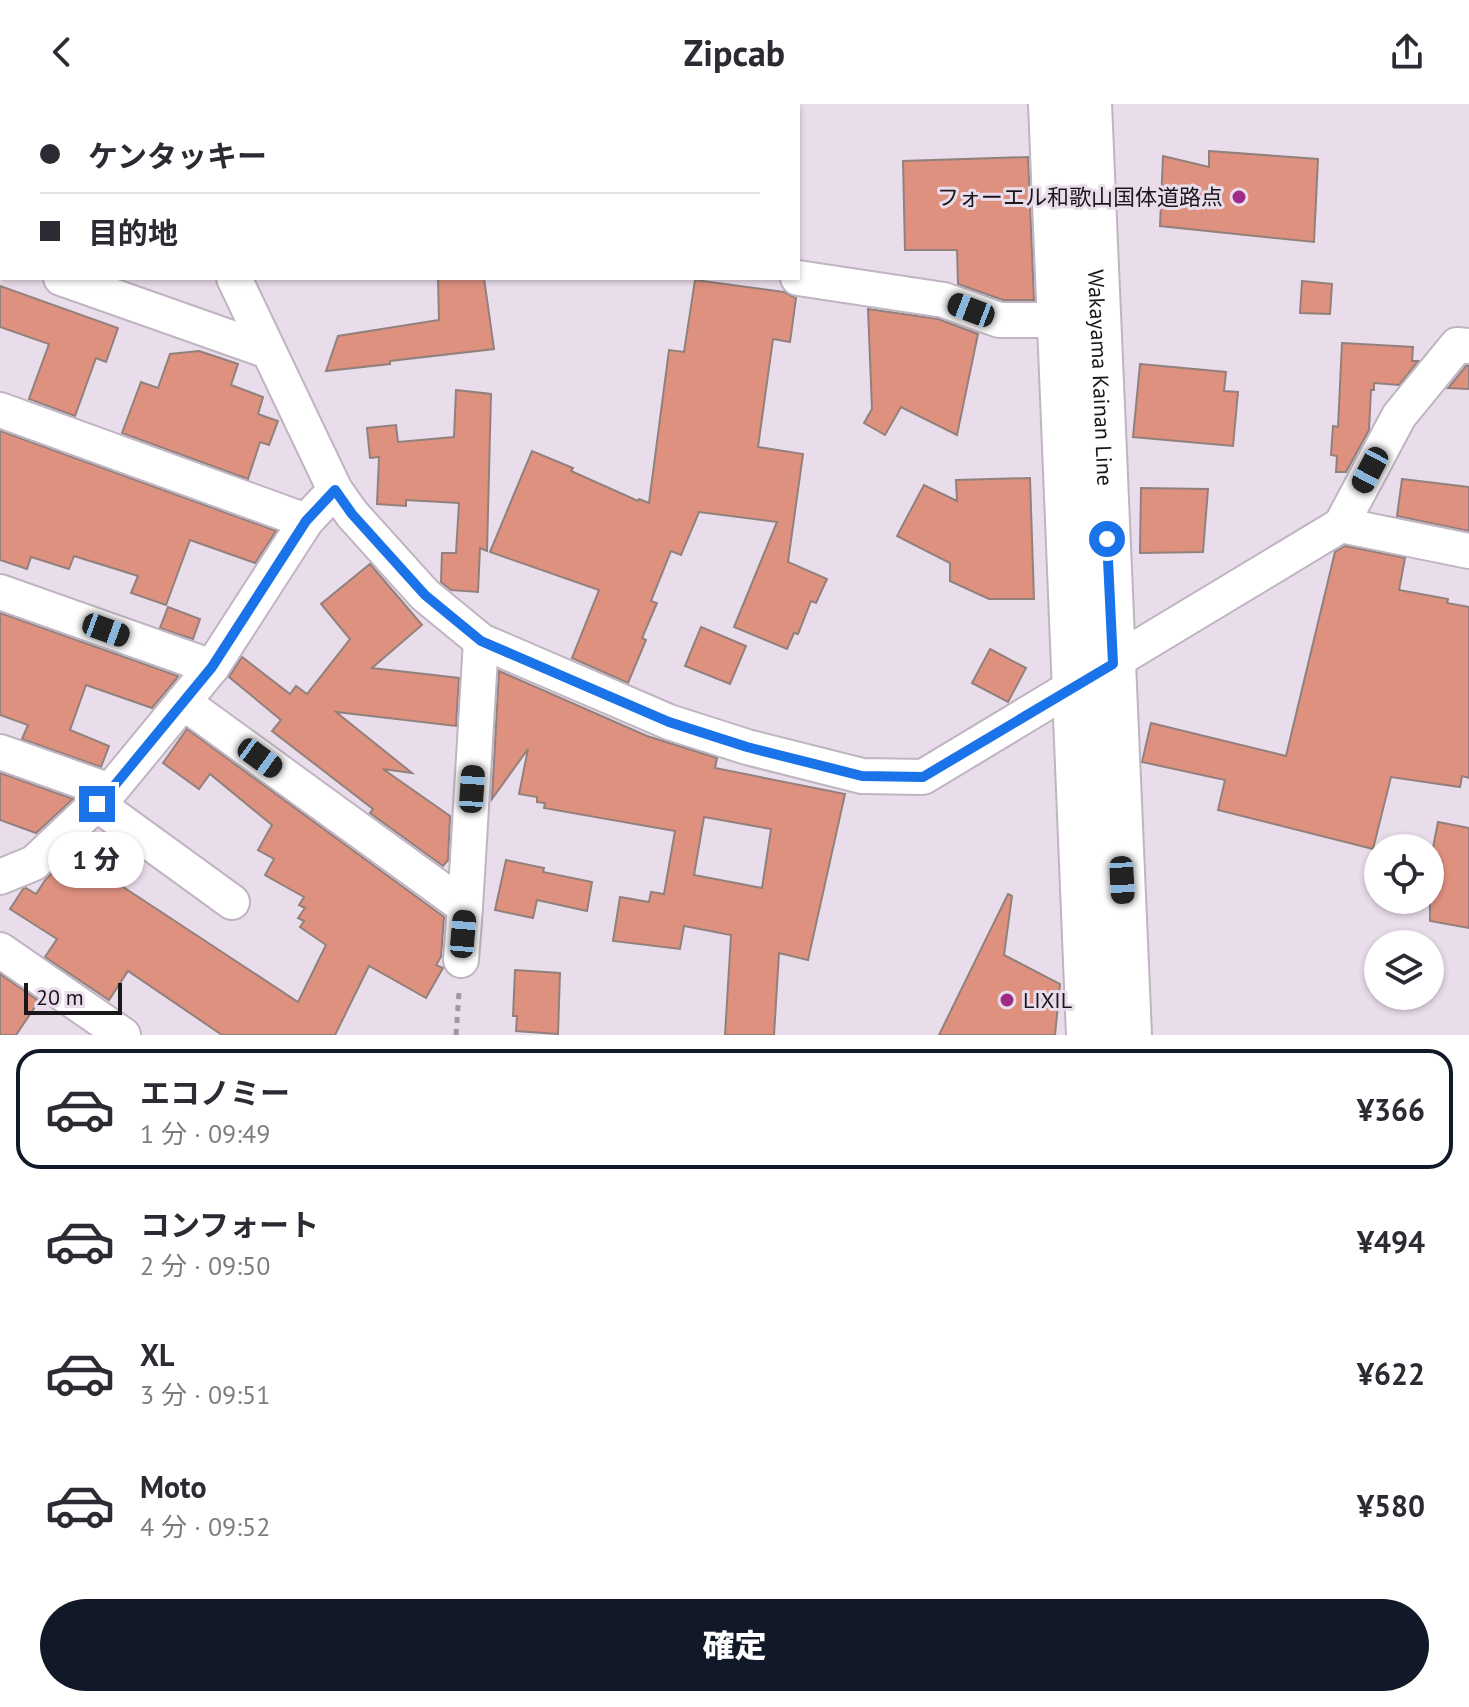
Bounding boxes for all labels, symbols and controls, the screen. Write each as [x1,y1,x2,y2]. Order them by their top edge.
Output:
text: Zipcab [684,29,785,76]
icon: back [40,30,84,74]
icon: share [1385,30,1429,74]
text: ケンタッキー [88,136,267,175]
place label: フォーエル和歌山国体道路点 [937,183,1223,211]
marker: フォーエル和歌山国体道路点 [1230,188,1248,206]
text: 目的地 [88,213,178,252]
street label: Wakayama Kainan Line [1082,269,1119,487]
car [944,290,998,330]
car [1348,443,1392,497]
route start [1089,521,1125,557]
car [79,611,133,649]
car [234,734,286,782]
car [458,764,486,814]
route end [79,786,115,822]
callout: 1 分 [49,832,145,888]
map controls [1364,834,1444,1010]
button: locate [1364,834,1444,914]
text: 1 分 [72,843,120,876]
car [1109,855,1135,905]
car [449,909,477,959]
button: layers [1364,930,1444,1010]
scale bar [24,979,122,1015]
text: 20 m [36,983,84,1011]
place label: LIXIL [1023,986,1072,1014]
marker: LIXIL [998,991,1016,1009]
icon: car [44,1073,116,1145]
text: エコノミー [140,1073,290,1112]
text: ¥366 [1357,1090,1425,1129]
text: 1 分 · 09:49 [140,1117,270,1150]
icon: car [44,1205,116,1277]
text: コンフォート [140,1205,319,1244]
text: ¥494 [1357,1222,1425,1261]
text: 2 分 · 09:50 [140,1249,270,1282]
text: XL [140,1335,174,1374]
icon: car [44,1337,116,1409]
text: ¥622 [1357,1354,1425,1393]
text: 3 分 · 09:51 [140,1378,270,1411]
text: Moto [140,1467,207,1506]
icon: car [44,1469,116,1541]
text: ¥580 [1357,1486,1425,1525]
text: 4 分 · 09:52 [140,1510,270,1543]
button: 確定 [40,1599,1429,1691]

